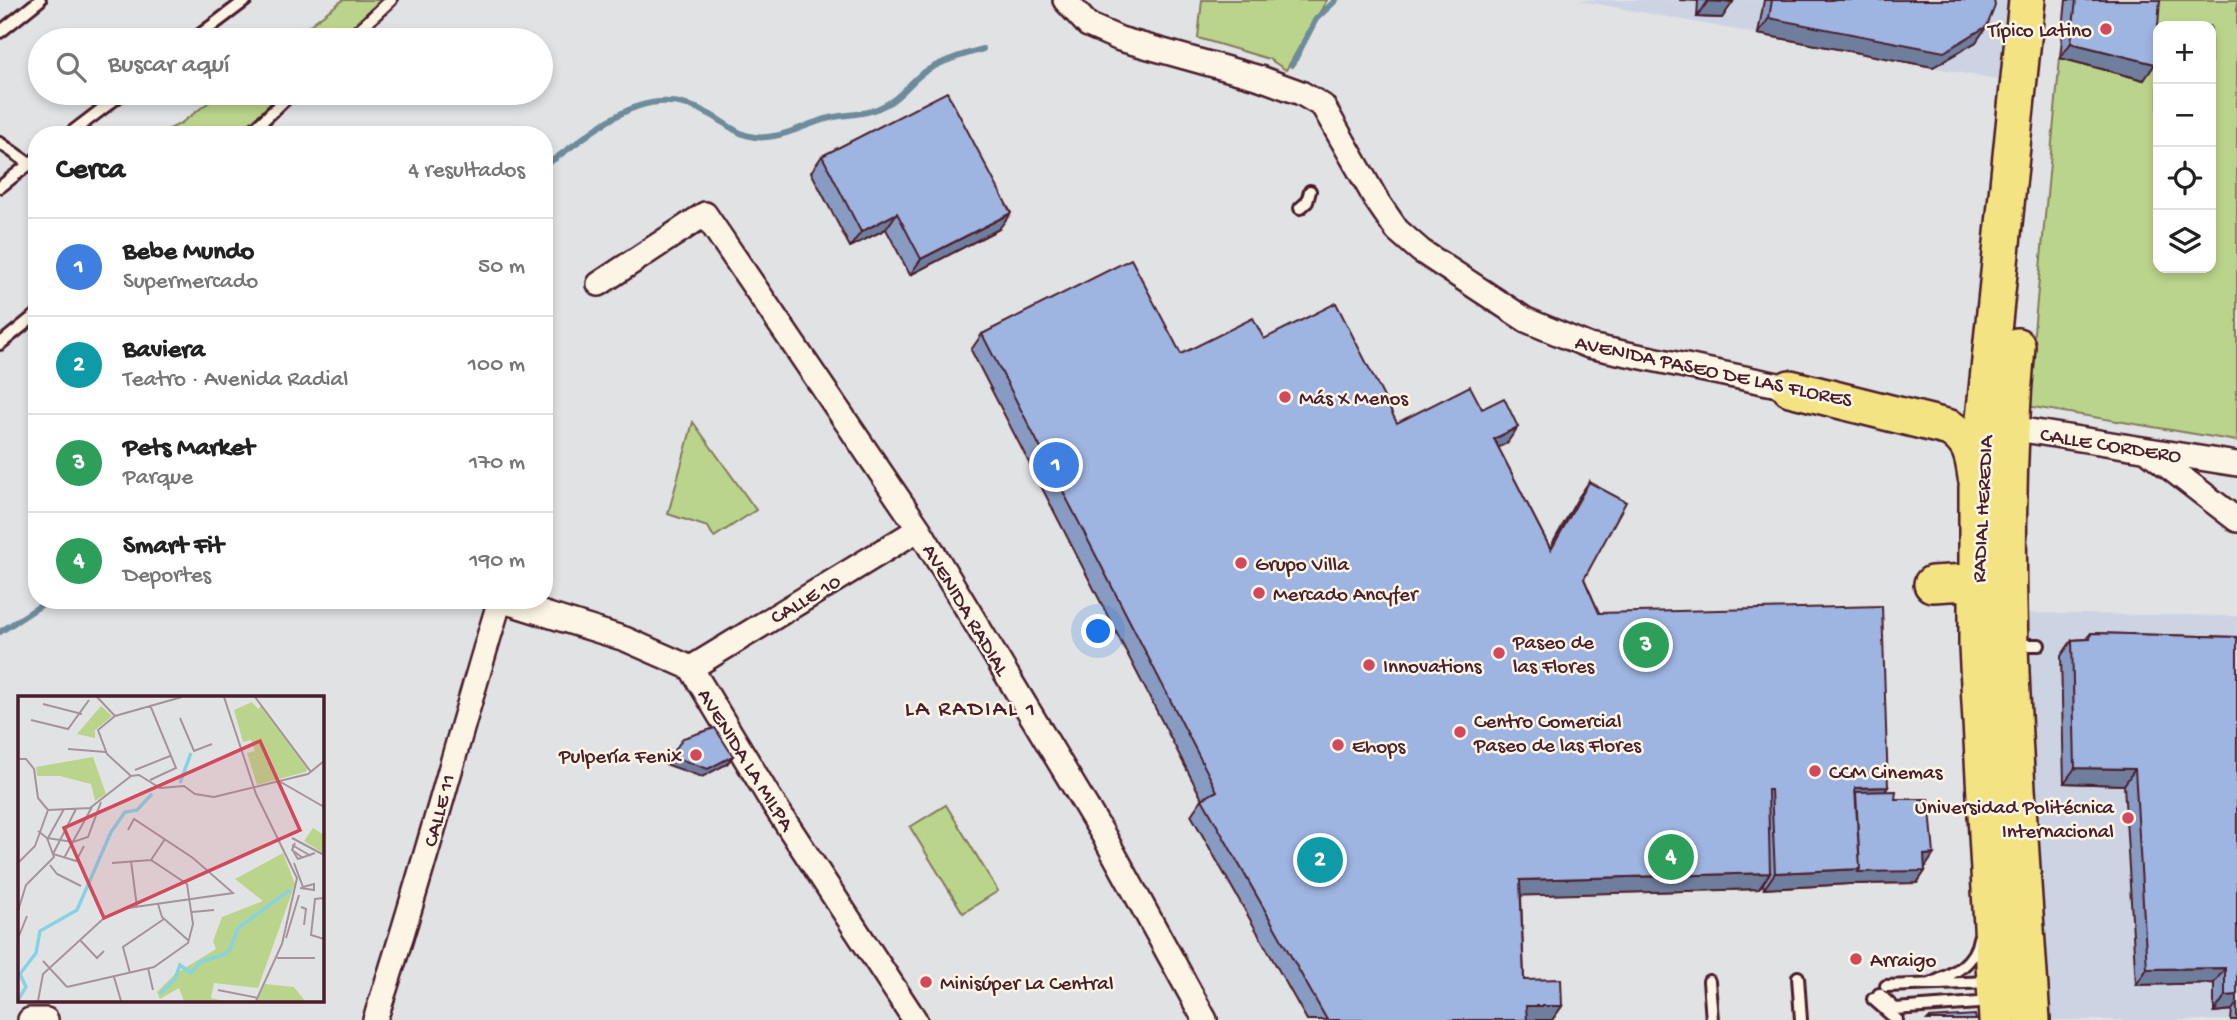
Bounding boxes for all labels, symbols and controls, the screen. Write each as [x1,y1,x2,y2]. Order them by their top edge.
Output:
place label: Típico Latino [1987,20,2092,45]
marker: Típico Latino [2098,21,2114,37]
map controls [2153,21,2216,273]
button: + [2153,21,2216,84]
search box [28,28,553,105]
icon: search [52,48,90,86]
text: Buscar aquí [108,51,230,82]
button: − [2153,84,2216,147]
button: locate [2153,147,2216,210]
text: Cerca [56,154,125,189]
text: 4 resultados [408,158,525,185]
button: layers [2153,210,2216,273]
text: Bebe Mundo [123,238,254,269]
text: 1 [74,254,84,281]
text: 50 m [478,254,525,281]
text: Supermercado [123,269,258,296]
street label: AVENIDA PASEO DE LAS FLORES [1572,332,1854,415]
text: Baviera [123,336,205,367]
text: 2 [73,352,85,379]
text: 100 m [468,352,525,379]
text: Teatro · Avenida Radial [123,367,348,394]
place label: Más X Menos [1299,388,1409,413]
marker: Más X Menos [1277,389,1293,405]
street label: CALLE CORDERO [2038,424,2183,471]
street label: RADIAL HEREDIA [1968,433,2001,583]
text: Pets Market [123,434,254,465]
pin: 1 [1033,439,1079,491]
text: 3 [73,450,85,477]
text: 170 m [469,450,525,477]
text: Parque [123,465,193,492]
text: Smart Fit [123,532,224,563]
street label: AVENIDA RADIAL [915,540,1014,682]
text: 4 [74,548,84,575]
text: 190 m [469,548,525,575]
place label: Grupo Villa [1255,554,1350,579]
marker: Grupo Villa [1233,555,1249,571]
text: Deportes [123,563,211,590]
street label: CALLE 10 [767,570,847,632]
place label: Mercado Ancyfer [1273,584,1419,609]
marker: Mercado Ancyfer [1251,585,1267,601]
your location [1081,614,1115,648]
pin: 3 [1623,619,1669,671]
place label: Paseo de las Flores [1512,632,1596,681]
marker: Paseo de las Flores [1491,645,1507,661]
place label: Innovations [1383,656,1483,681]
marker: Innovations [1361,657,1377,673]
street label: AVENIDA LA MILPA [690,685,799,838]
inset map [18,696,324,1002]
district label: LA RADIAL 1 [905,697,1037,724]
place label: Centro Comercial Paseo de las Flores [1473,711,1642,760]
marker: Centro Comercial Paseo de las Flores [1452,724,1468,740]
place label: Ehops [1352,736,1407,761]
marker: Ehops [1330,737,1346,753]
place label: Pulpería Fenix [558,746,682,771]
marker: Pulpería Fenix [688,747,704,763]
place label: CCM Cinemas [1829,762,1944,787]
marker: CCM Cinemas [1807,763,1823,779]
street label: CALLE 11 [420,772,463,850]
place label: Universidad Politécnica Internacional [1915,797,2115,846]
marker: Universidad Politécnica Internacional [2120,810,2136,826]
pin: 4 [1648,831,1694,883]
pin: 2 [1297,834,1343,886]
place label: Arraigo [1870,950,1936,975]
marker: Arraigo [1848,951,1864,967]
place label: Minisúper La Central [940,973,1114,998]
marker: Minisúper La Central [918,974,934,990]

